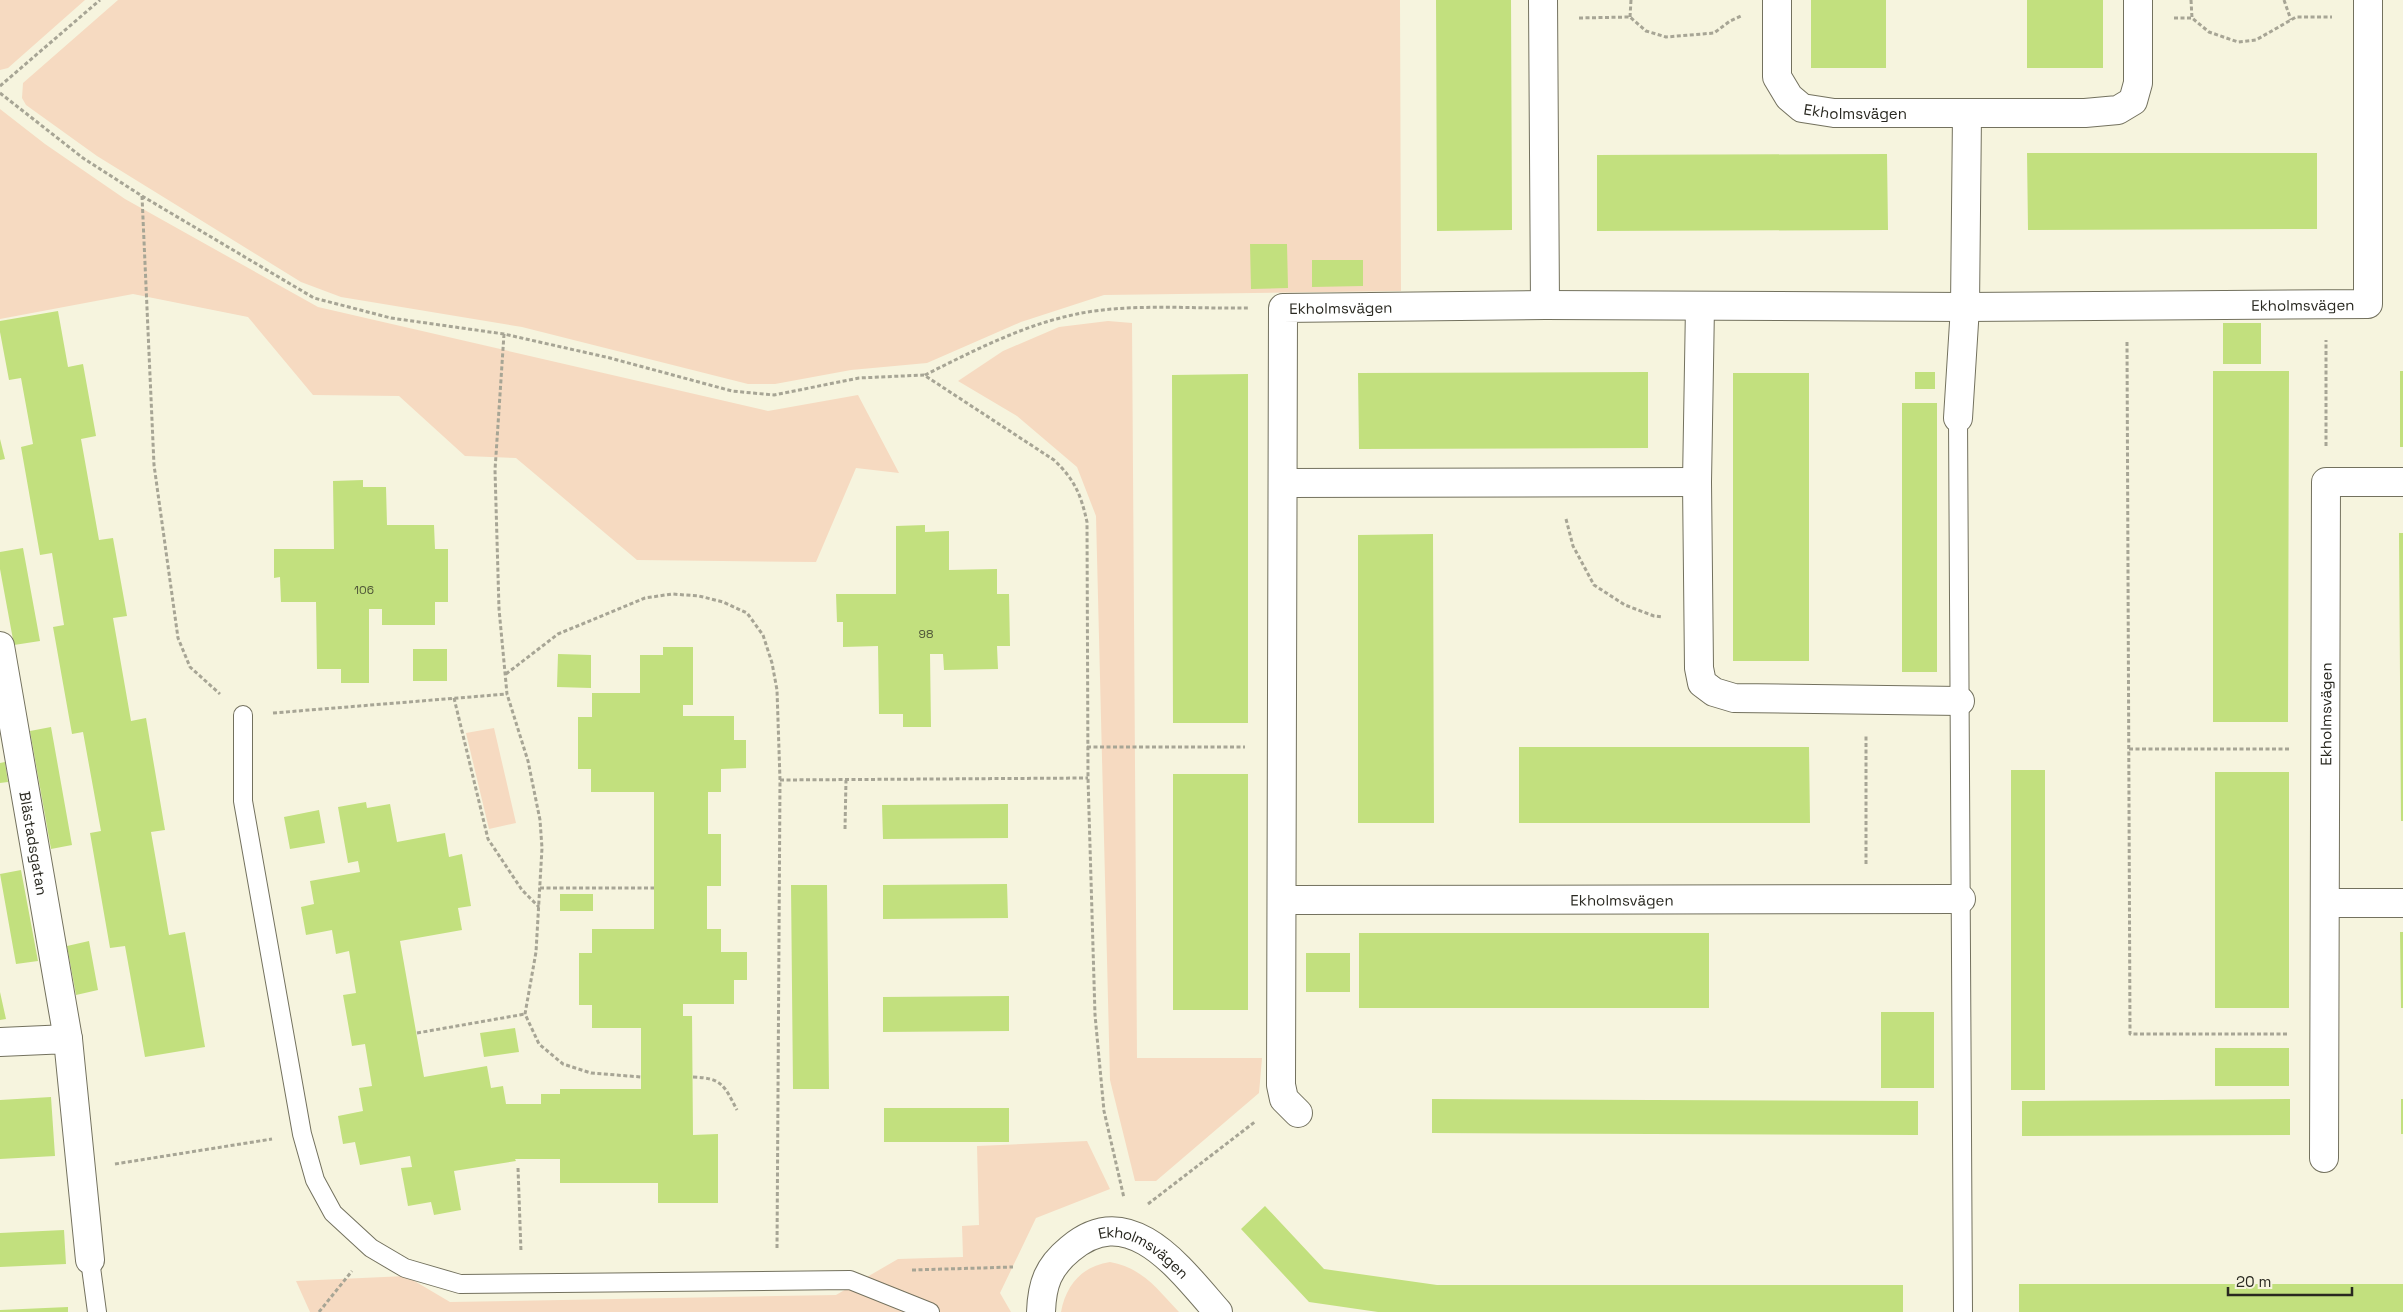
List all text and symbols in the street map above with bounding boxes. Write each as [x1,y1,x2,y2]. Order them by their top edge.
street label: Ekholmsvägen [1803,99,1907,123]
street label: Ekholmsvägen [2251,295,2355,314]
street label: Ekholmsvägen [1289,297,1393,317]
house number: 106 [354,582,374,598]
house number: 98 [919,626,933,642]
street label: Ekholmsvägen [2316,662,2335,766]
street label: Blästadsgatan [16,790,52,897]
street label: Ekholmsvägen [1570,890,1674,909]
street label: Ekholmsvägen [1096,1222,1193,1282]
scale bar [2228,1264,2352,1296]
text: 20 m [2236,1272,2271,1291]

